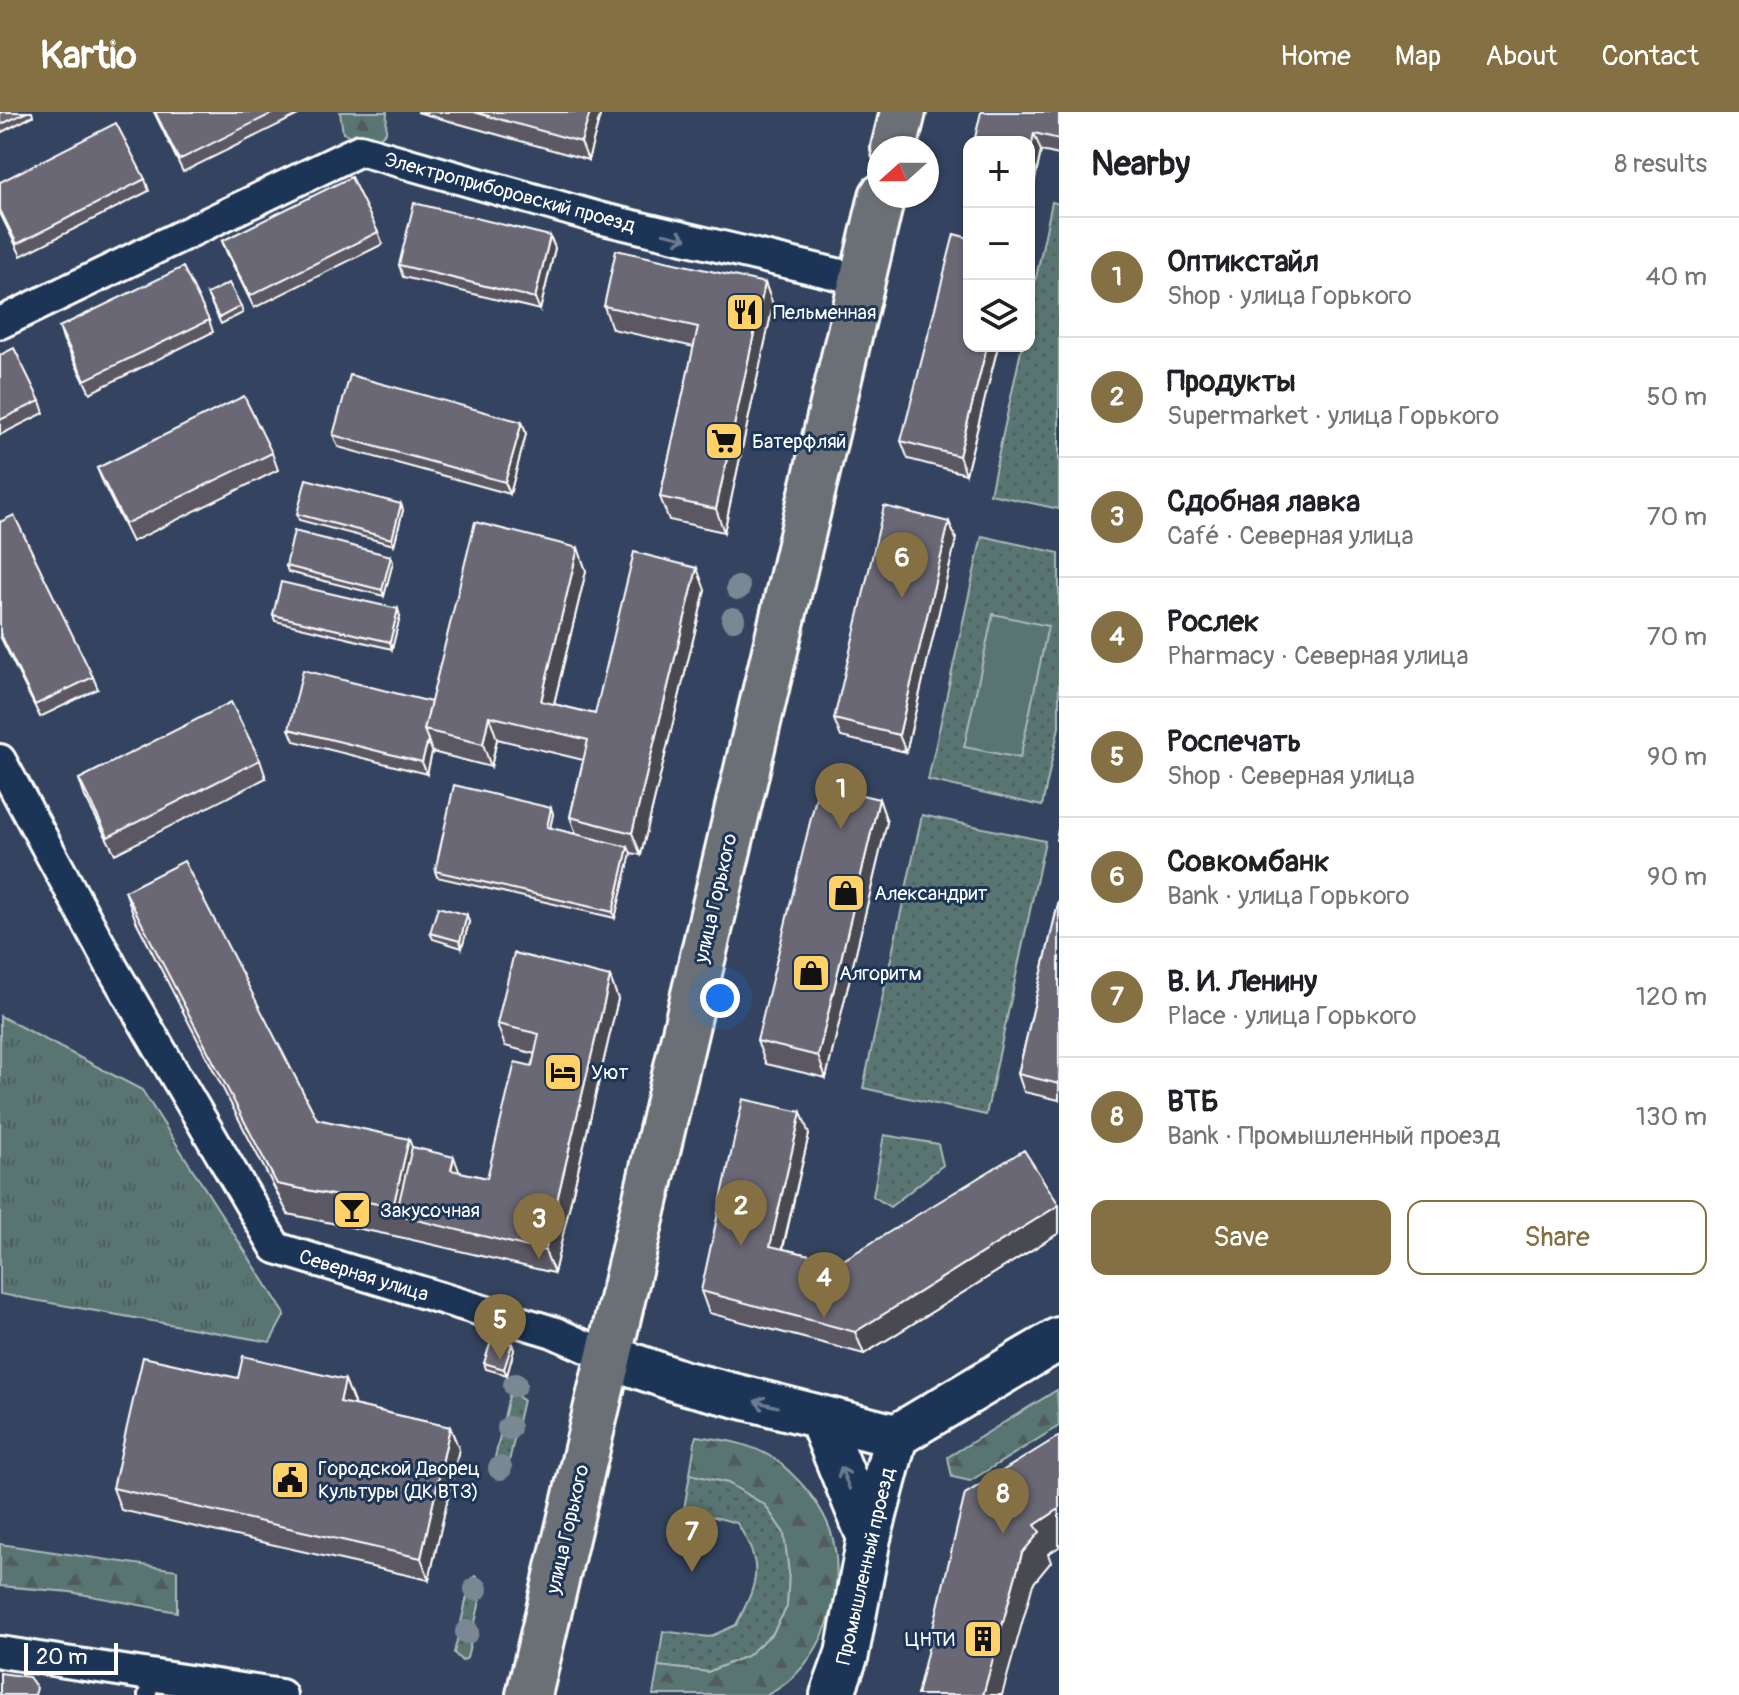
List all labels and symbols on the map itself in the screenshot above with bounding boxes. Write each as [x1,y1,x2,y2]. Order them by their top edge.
north arrow [867,136,939,208]
street label: Электроприборовский проезд [382,147,638,238]
one-way arrow [661,229,687,244]
restaurant icon: Пельменная [724,291,766,333]
place label: Пельменная [773,300,876,325]
supermarket icon: Батерфляй [703,420,745,462]
place label: Батерфляй [752,429,846,454]
pin: 6 [876,532,928,598]
pin: 1 [815,763,867,829]
street label: улица Горького [688,831,743,966]
shop icon: Александрит [825,872,867,914]
place label: Александрит [874,881,987,906]
shop icon: Алгоритм [790,952,832,994]
place label: Алгоритм [839,961,922,986]
your location [700,978,740,1018]
hotel icon: Уют [542,1051,584,1093]
place label: Уют [591,1060,629,1085]
pin: 2 [715,1180,767,1246]
bar icon: Закусочная [331,1189,373,1231]
pin: 3 [513,1193,565,1259]
place label: Закусочная [380,1198,480,1223]
street label: Северная улица [296,1244,432,1307]
pin: 4 [798,1252,850,1318]
pin: 5 [474,1294,526,1360]
one-way arrow [753,1396,779,1411]
place label: Городской Дворец Культуры (ДК ВТЗ) [318,1456,480,1504]
public building icon: Городской Дворец Культуры (ДК ВТЗ) [269,1459,311,1501]
street label: улица Горького [540,1462,595,1597]
street label: Промышленный проезд [831,1465,900,1667]
one-way arrow [836,1466,851,1491]
pin: 8 [977,1468,1029,1534]
pin: 7 [666,1506,718,1572]
building icon: ЦНТИ [962,1618,1004,1660]
place label: ЦНТИ [905,1627,955,1652]
scale bar [24,1639,118,1675]

